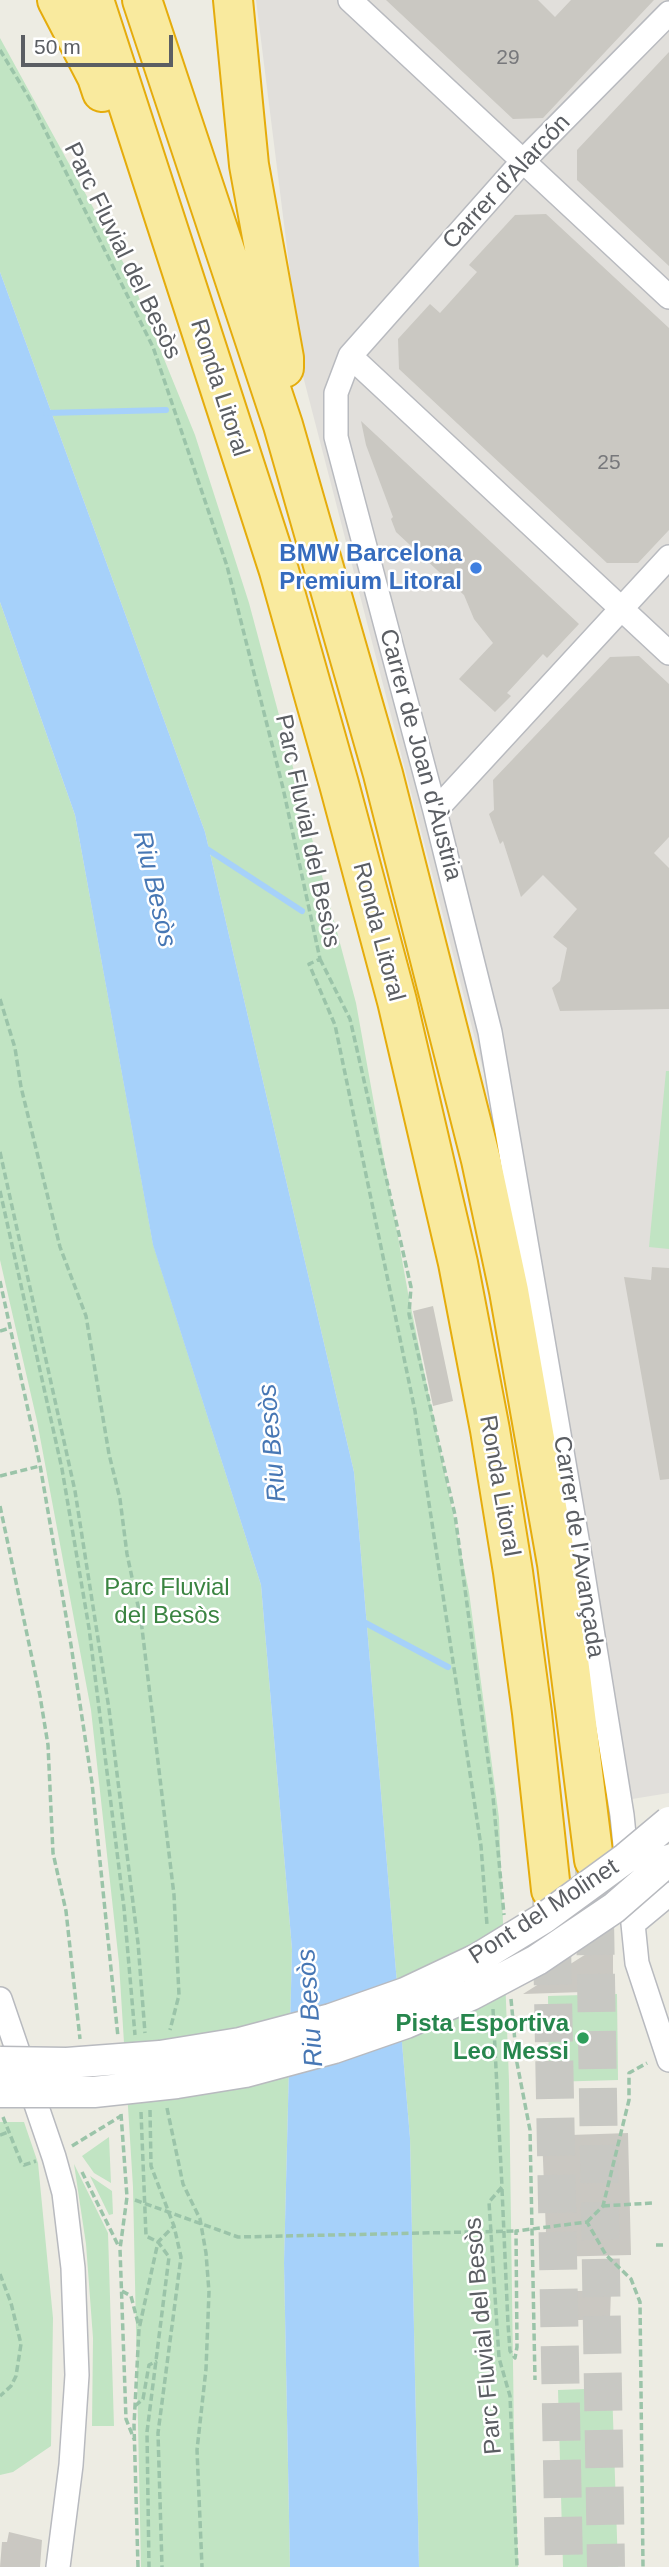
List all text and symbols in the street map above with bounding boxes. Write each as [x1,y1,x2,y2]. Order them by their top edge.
scale bar [24,21,177,65]
text: 50 m [34,35,81,58]
house number: 29 [496,45,520,71]
street label: Carrer d'Alarcón [437,109,577,255]
street label: Parc Fluvial del Besòs [57,138,187,364]
street label: Ronda Litoral [183,316,255,460]
house number: 25 [597,450,621,476]
place label: BMW Barcelona Premium Litoral [279,540,462,596]
marker: BMW Barcelona Premium Litoral [468,560,484,576]
street label: Carrer de Joan d'Àustria [373,626,467,884]
street label: Parc Fluvial del Besòs [268,712,346,950]
water label: Riu Besòs [125,828,183,950]
street label: Ronda Litoral [346,859,410,1005]
water label: Riu Besòs [252,1383,294,1503]
street label: Ronda Litoral [472,1413,526,1559]
street label: Carrer de l'Avançada [546,1434,610,1660]
park label: Parc Fluvial del Besòs [104,1574,230,1630]
street label: Pont del Molinet [464,1853,624,1971]
water label: Riu Besòs [291,1948,331,2068]
place label: Pista Esportiva Leo Messi [396,2010,569,2066]
marker: Pista Esportiva Leo Messi [575,2030,591,2046]
street label: Parc Fluvial del Besòs [459,2216,509,2456]

